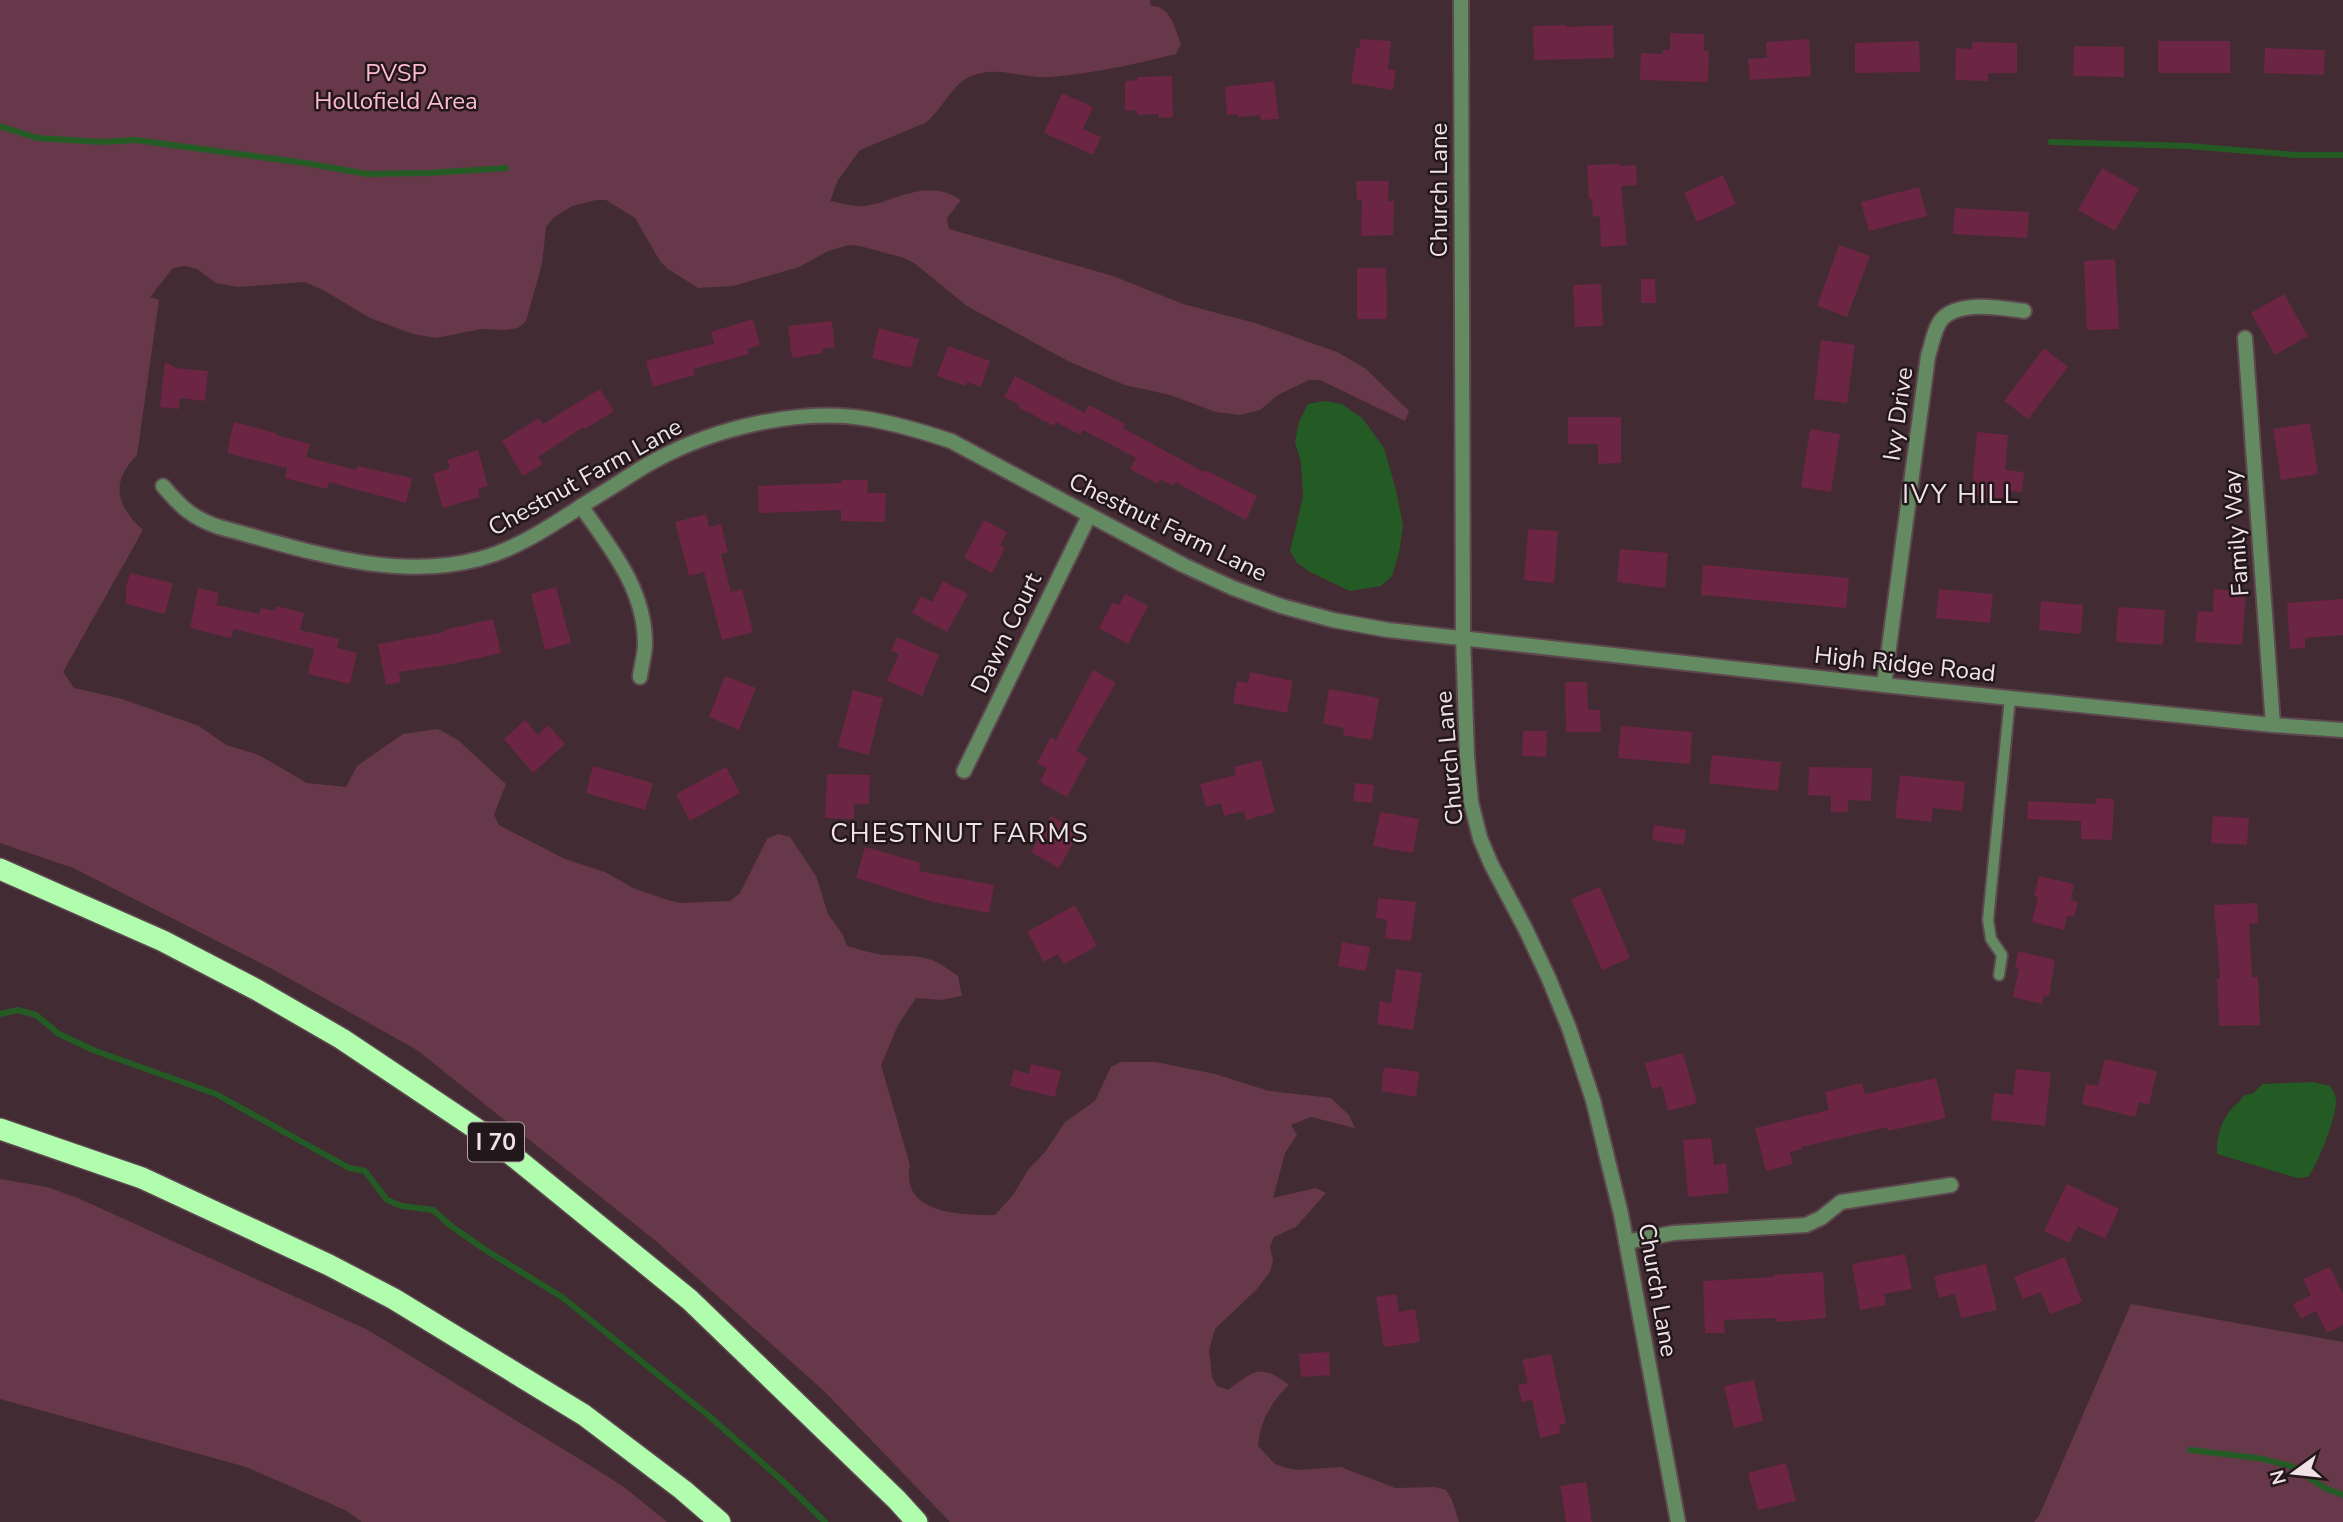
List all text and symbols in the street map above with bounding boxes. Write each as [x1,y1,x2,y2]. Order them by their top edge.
park label: PVSP Hollofield Area [314,57,478,117]
street label: Church Lane [1423,123,1455,257]
street label: Ivy Drive [1876,365,1920,463]
street label: Chestnut Farm Lane [482,410,688,544]
street label: Chestnut Farm Lane [1064,465,1272,589]
street label: Family Way [2216,468,2256,597]
district label: IVY HILL [1902,477,2020,512]
street label: Dawn Court [963,567,1049,698]
street label: High Ridge Road [1813,639,1997,689]
street label: Church Lane [1427,689,1471,827]
district label: CHESTNUT FARMS [830,816,1090,851]
road number: I 70 [468,1122,524,1162]
street label: Church Lane [1631,1221,1685,1359]
north arrow [2259,1438,2329,1508]
text: N [2264,1467,2293,1487]

